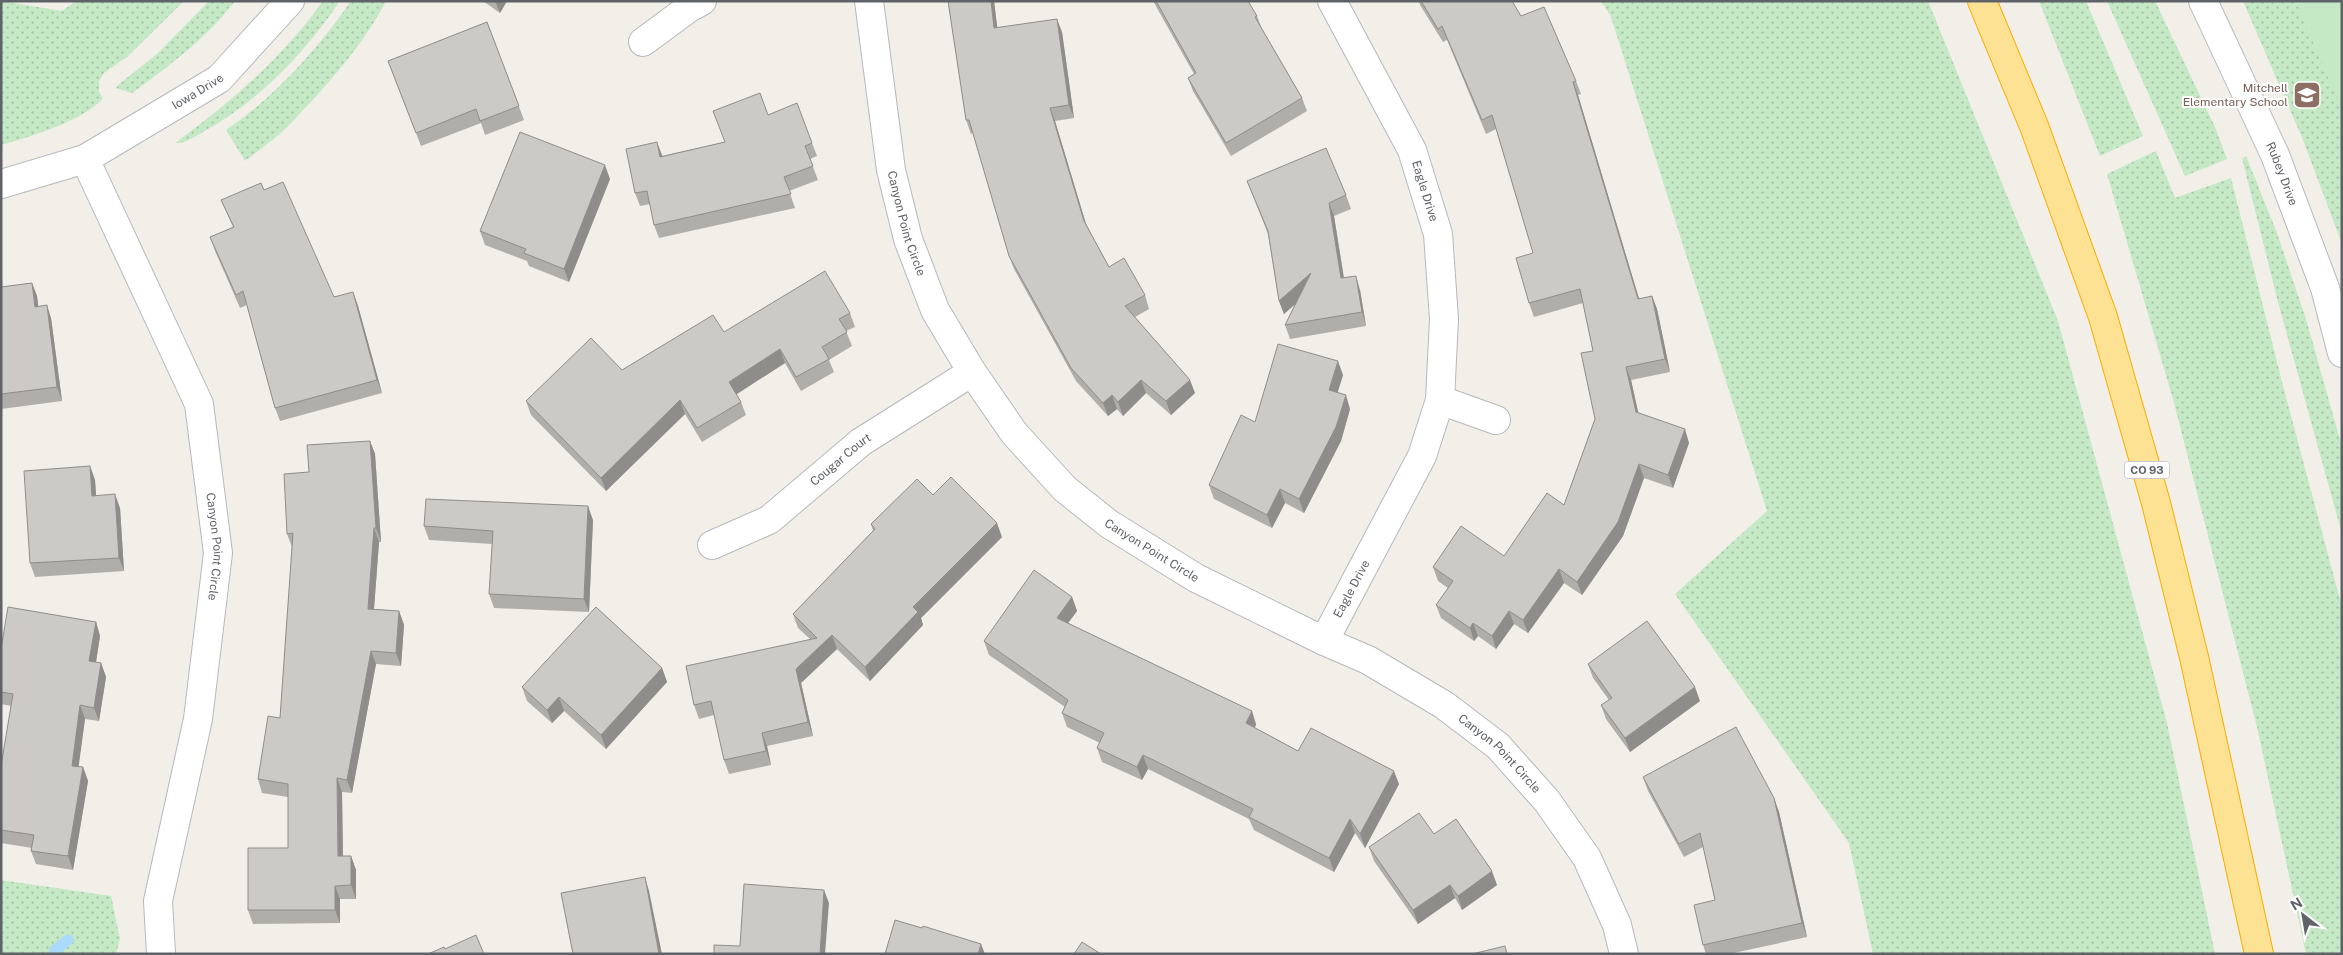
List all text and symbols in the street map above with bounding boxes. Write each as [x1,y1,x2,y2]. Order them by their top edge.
street label: Iowa Drive [169,71,227,112]
school or university icon: Mitchell Elementary School [2292,80,2322,110]
place label: Mitchell Elementary School [2183,81,2288,109]
street label: Rubey Drive [2263,140,2300,208]
street label: Eagle Drive [1409,159,1441,223]
street label: Canyon Point Circle [884,169,928,278]
street label: Cougar Court [807,430,874,489]
road number: CO 93 [2124,462,2170,478]
street label: Canyon Point Circle [203,492,225,602]
street label: Canyon Point Circle [1102,516,1202,585]
street label: Eagle Drive [1331,557,1373,620]
street label: Canyon Point Circle [1455,711,1544,796]
north arrow [2278,890,2328,940]
text: N [2287,894,2305,914]

